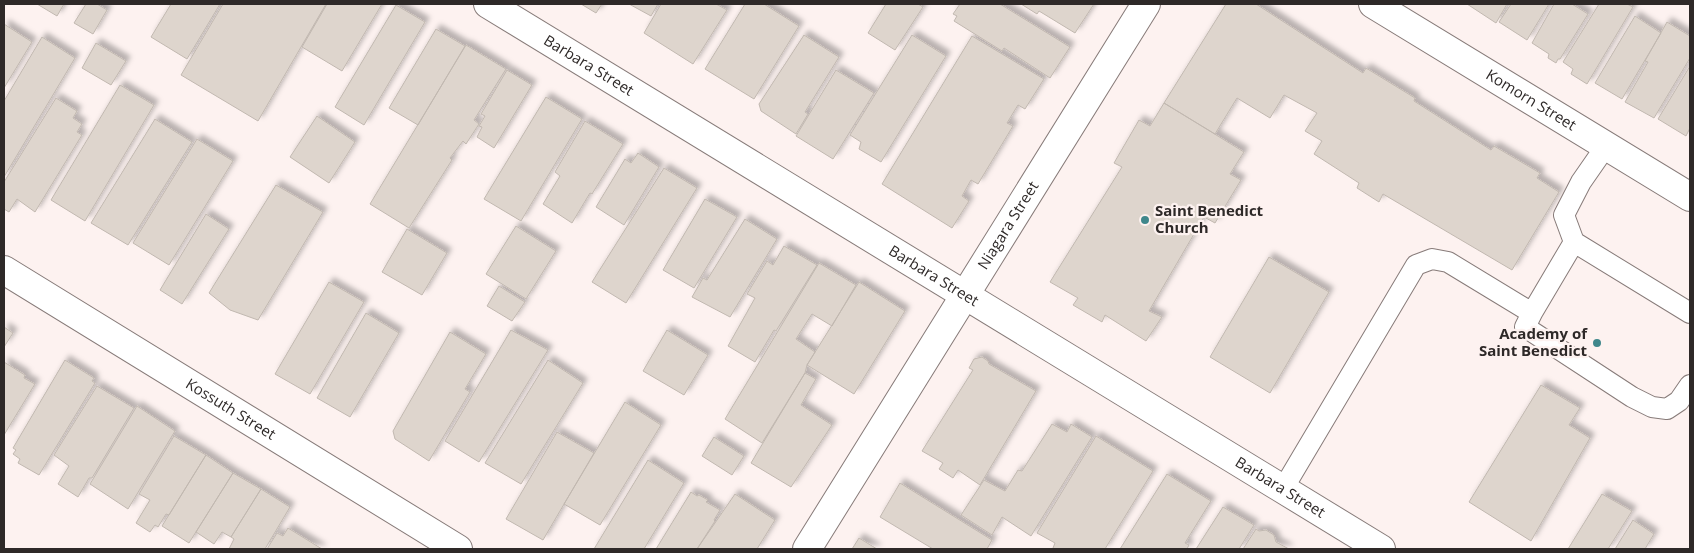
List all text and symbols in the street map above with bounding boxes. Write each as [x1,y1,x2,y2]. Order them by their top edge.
street label: Barbara Street [540,29,638,100]
street label: Komorn Street [1483,64,1580,135]
street label: Niagara Street [972,177,1042,273]
place label: Saint Benedict Church [1155,200,1264,237]
marker: Saint Benedict Church [1139,214,1151,226]
street label: Barbara Street [885,240,983,310]
place label: Academy of Saint Benedict [1479,323,1588,360]
marker: Academy of Saint Benedict [1591,337,1603,349]
street label: Kossuth Street [182,373,280,444]
street label: Barbara Street [1232,451,1329,522]

